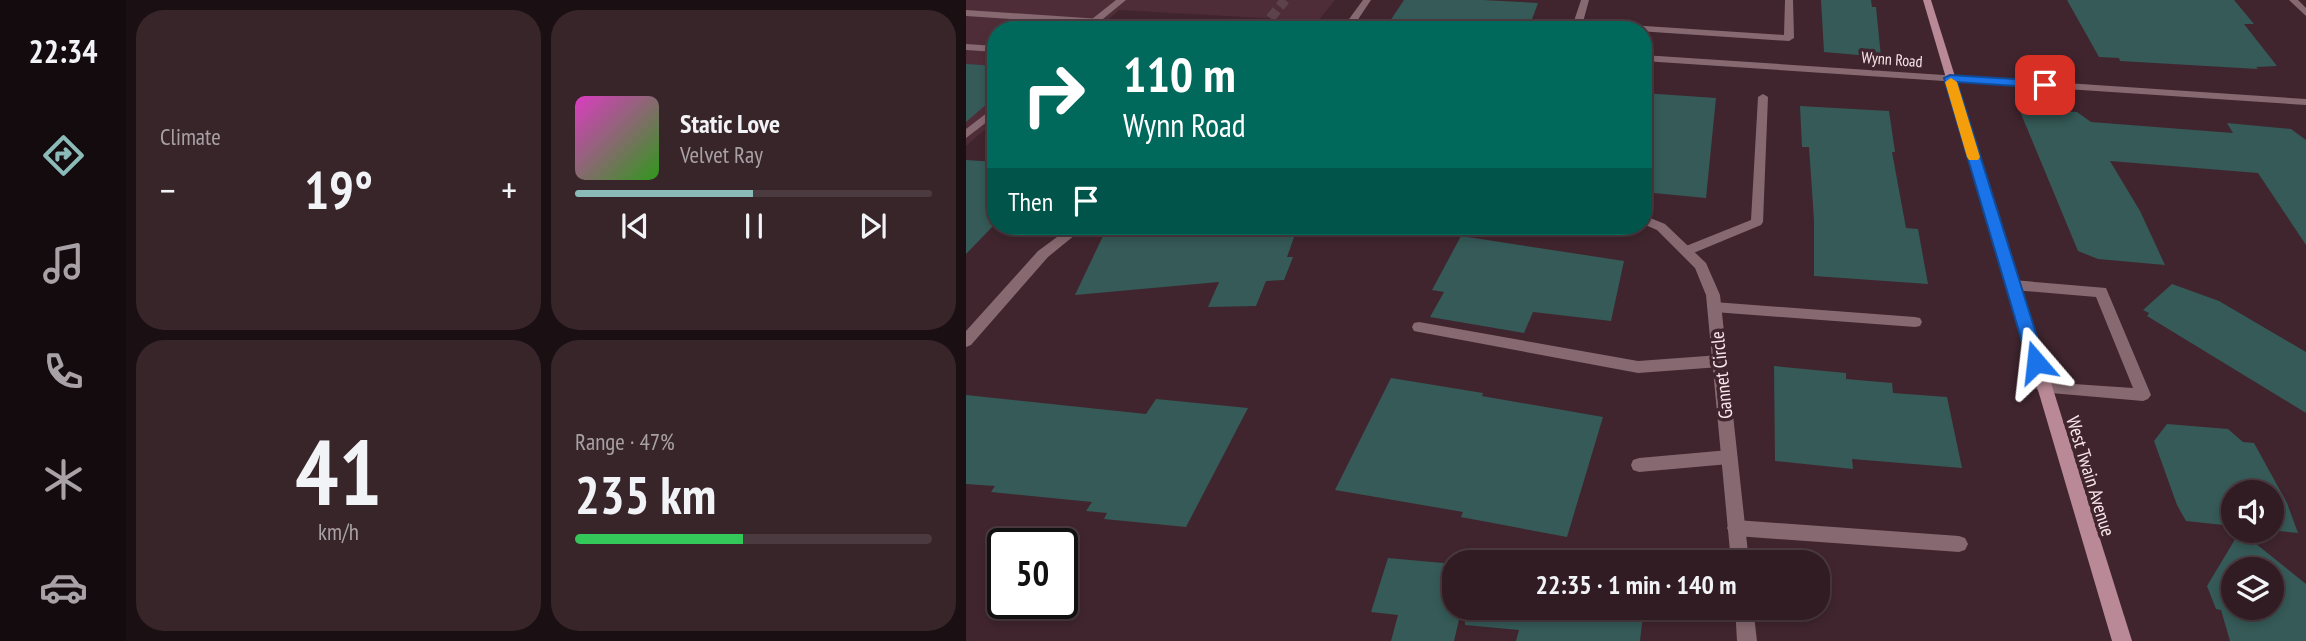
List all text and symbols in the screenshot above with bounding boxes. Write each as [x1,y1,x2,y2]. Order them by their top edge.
text: 22:34 [28,30,98,72]
text: 110 m [1123,42,1236,106]
street label: Wynn Road [1861,47,1923,71]
icon: right [1008,49,1099,140]
pin [2015,55,2075,115]
icon: arrive [2026,66,2064,104]
text: Wynn Road [1123,104,1246,146]
text: Static Love [680,107,780,140]
text: Climate [160,122,221,151]
icon: directions [39,131,88,180]
text: Velvet Ray [680,140,763,169]
text: 19° [304,156,373,223]
text: − [160,165,176,214]
text: + [501,165,517,214]
icon: arrive [1067,182,1105,220]
text: Then [1008,185,1053,218]
icon: previous [616,207,654,245]
icon: pause [735,207,773,245]
icon: next [854,207,892,245]
icon: music [39,239,88,288]
position arrow [1999,325,2073,399]
street label: Gannet Circle [1704,330,1738,420]
icon: phone [39,347,88,396]
text: 41 [295,412,382,530]
street label: West Twain Avenue [2061,413,2121,539]
text: Range · 47% [575,427,675,456]
icon: climate [39,455,88,504]
text: 235 km [575,461,716,528]
map controls [2221,480,2284,620]
button: sound [2221,480,2284,543]
text: km/h [318,517,359,546]
speed limit sign: 50 [987,528,1078,619]
button: layers [2221,557,2284,620]
icon: car [39,563,88,612]
text: 22:35 · 1 min · 140 m [1536,568,1736,601]

